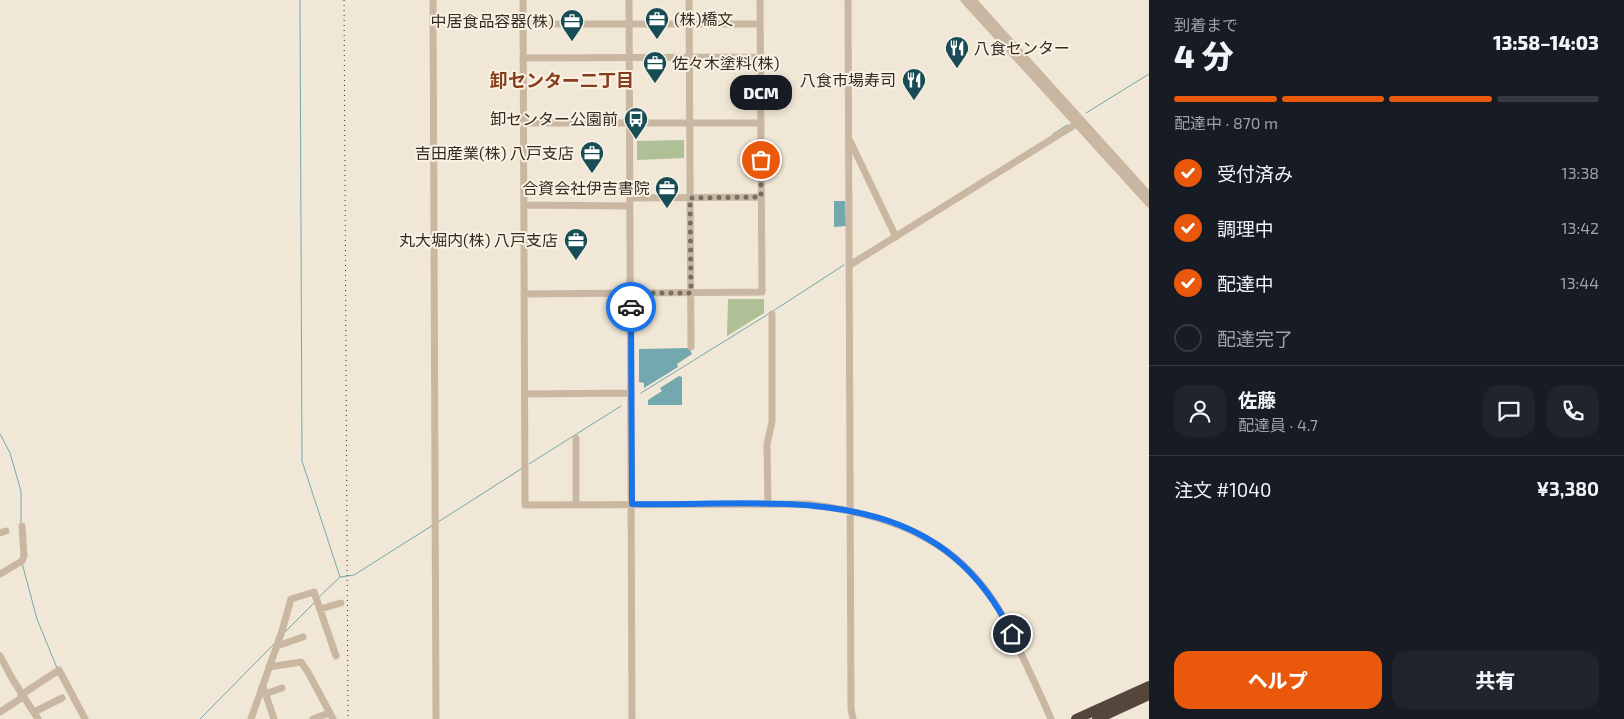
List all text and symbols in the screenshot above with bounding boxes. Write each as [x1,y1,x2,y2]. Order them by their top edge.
office icon: (株)橋文 [644,6,670,40]
office icon: 中居食品容器(株) [559,8,585,42]
place label: (株)橋文 [674,9,734,28]
place label: 中居食品容器(株) [431,11,554,30]
text: 到着まで [1174,15,1238,34]
text: 13:58–14:03 [1493,31,1599,54]
restaurant icon: 八食センター [944,35,970,69]
text: 4 分 [1174,36,1234,74]
place label: 八食センター [974,38,1070,57]
office icon: 佐々木塗料(株) [642,50,668,84]
place label: 佐々木塗料(株) [672,53,780,72]
restaurant icon: 八食市場寿司 [901,67,927,101]
district label: 卸センター二丁目 [490,69,634,91]
place label: 八食市場寿司 [800,70,896,89]
callout: DCM [730,75,792,110]
text: DCM [743,83,779,102]
bus stop icon: 卸センター公園前 [623,106,649,140]
place label: 卸センター公園前 [490,109,618,128]
text: 配達中 · 870 m [1174,113,1278,132]
pin [740,139,782,181]
office icon: 吉田産業(株) 八戸支店 [579,140,605,174]
place label: 吉田産業(株) 八戸支店 [415,143,574,162]
icon: bag [747,146,775,174]
icon: check [1174,159,1202,187]
text: 受付済み [1217,162,1293,185]
text: 13:38 [1561,163,1599,182]
office icon: 合資会社伊吉書院 [654,175,680,209]
place label: 合資会社伊吉書院 [522,178,650,197]
icon: check [1174,214,1202,242]
text: 調理中 [1217,217,1274,240]
text: 13:42 [1561,218,1599,237]
office icon: 丸大堀内(株) 八戸支店 [563,227,589,261]
place label: 丸大堀内(株) 八戸支店 [399,230,558,249]
icon: check [1174,269,1202,297]
text: 配達中 [1217,272,1274,295]
text: 13:44 [1560,273,1599,292]
courier [606,282,656,332]
icon: car [617,293,645,321]
text: 配達完了 [1217,327,1293,350]
button: person [1174,385,1226,437]
button: chat [1483,385,1535,437]
button: phone [1547,385,1599,437]
text: 佐藤 [1238,388,1276,411]
text: 配達員 · 4.7 [1238,415,1318,434]
text: ¥3,380 [1536,477,1599,500]
text: 注文 #1040 [1174,478,1271,501]
pin [991,613,1033,655]
icon: home [998,620,1026,648]
button: ヘルプ [1174,651,1382,709]
button: 共有 [1392,651,1599,709]

